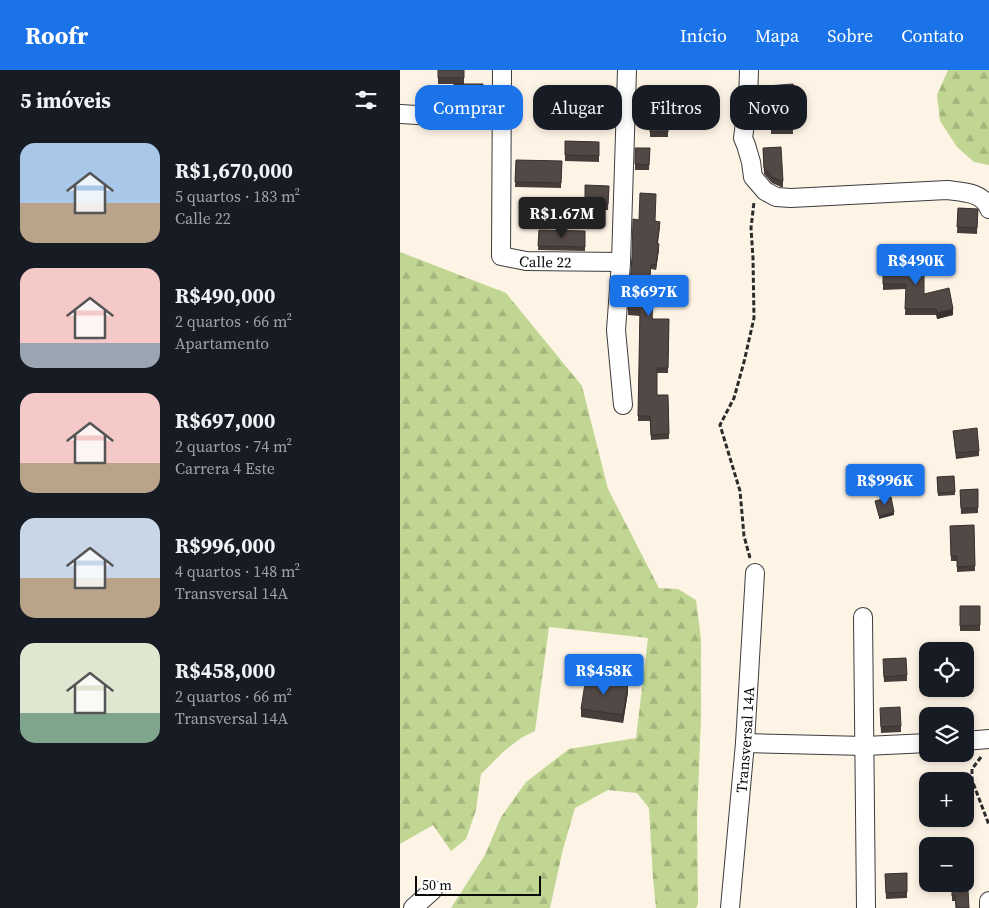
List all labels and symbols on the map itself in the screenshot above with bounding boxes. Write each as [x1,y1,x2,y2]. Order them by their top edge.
pin: R$1.67M [516,196,608,239]
pin: R$490K [875,244,957,286]
street label: Calle 22 [517,249,572,272]
pin: R$697K [608,274,690,317]
pin: R$996K [844,464,926,506]
pin: R$458K [563,654,645,696]
street label: Transversal 14A [730,686,759,794]
scale bar [415,873,541,896]

